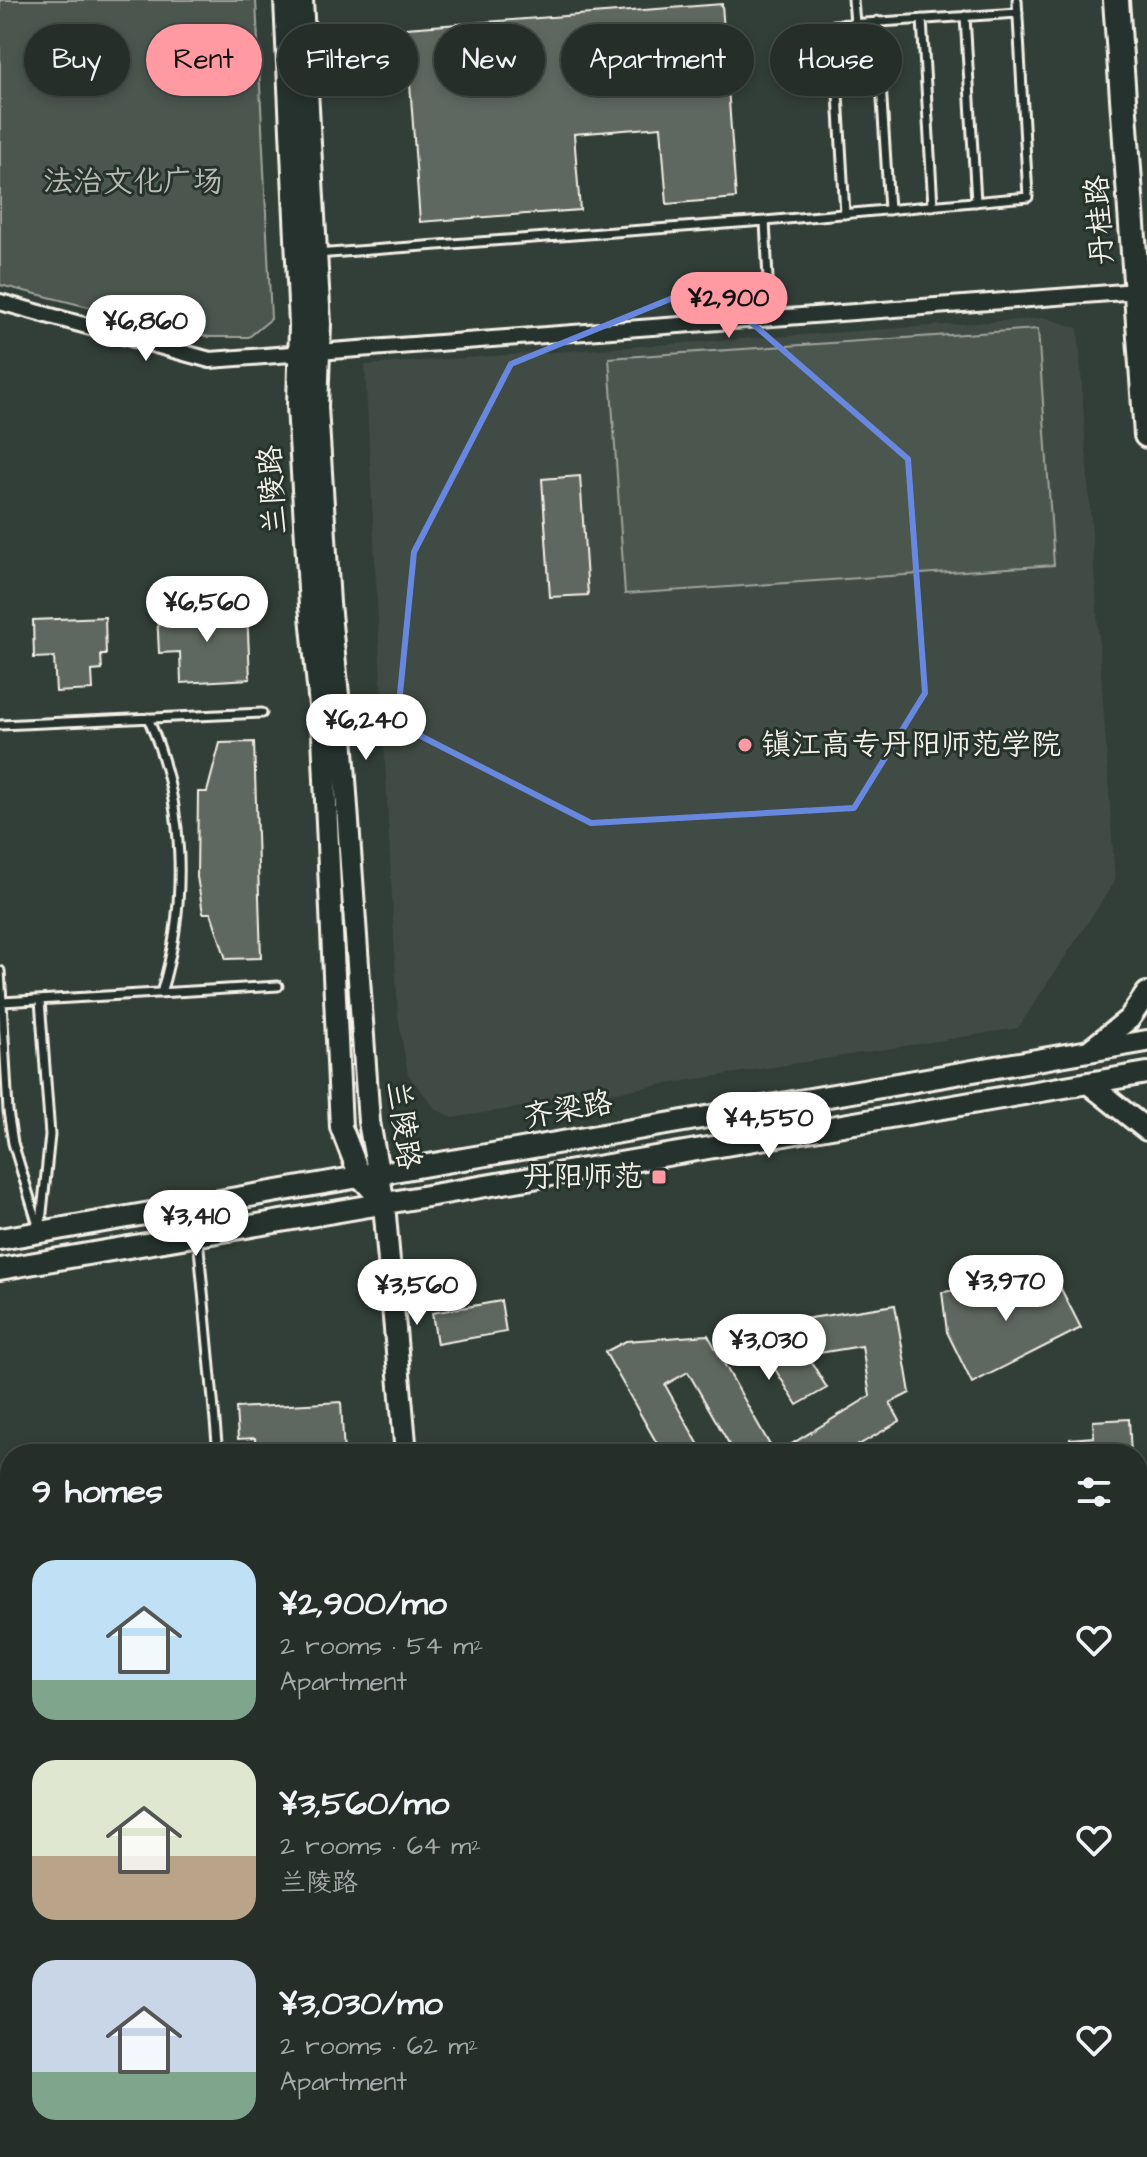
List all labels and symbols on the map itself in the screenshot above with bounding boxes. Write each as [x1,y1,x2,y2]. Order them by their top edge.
park label: 法治文化广场 [43,161,223,203]
street label: 丹桂路 [1076,174,1124,266]
pin: ¥2,900 [664,272,794,340]
pin: ¥6,860 [81,295,211,363]
street label: 兰陵路 [249,444,297,536]
pin: ¥6,560 [142,576,272,644]
pin: ¥6,240 [301,694,431,762]
place label: 镇江高专丹阳师范学院 [761,724,1061,766]
marker: 镇江高专丹阳师范学院 [736,736,754,754]
street label: 兰陵路 [376,1078,430,1172]
street label: 齐梁路 [520,1082,616,1138]
pin: ¥4,550 [704,1092,834,1160]
place label: 丹阳师范 [523,1156,643,1198]
marker: 丹阳师范 [650,1168,668,1186]
pin: ¥3,410 [131,1190,261,1258]
pin: ¥3,970 [941,1255,1071,1323]
pin: ¥3,560 [352,1259,482,1327]
pin: ¥3,030 [704,1314,834,1382]

